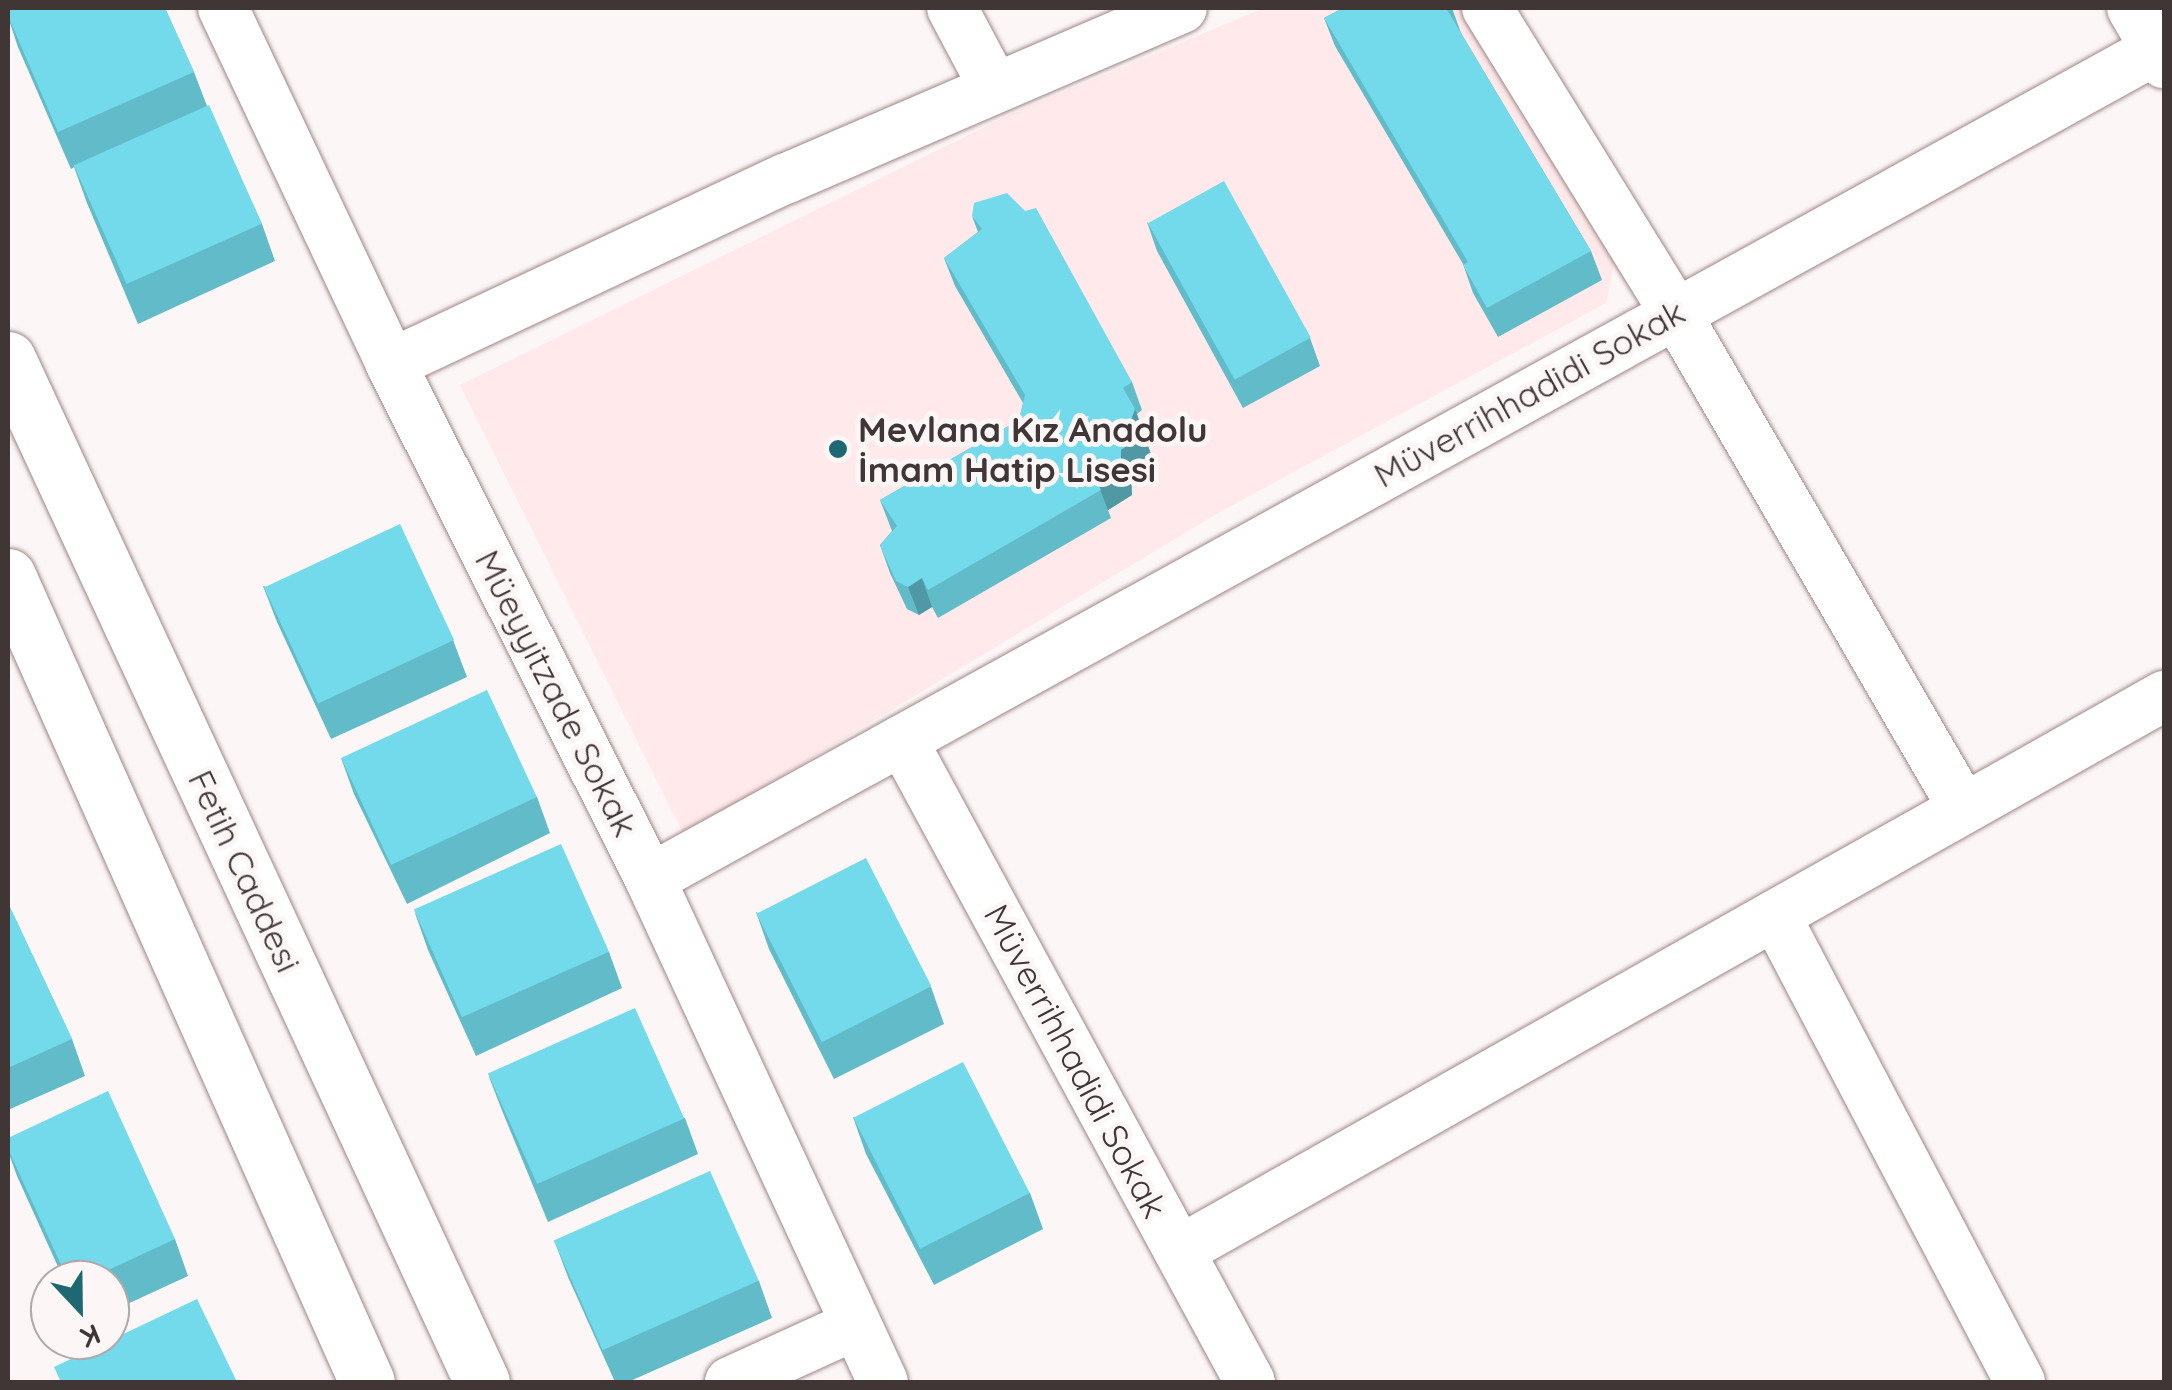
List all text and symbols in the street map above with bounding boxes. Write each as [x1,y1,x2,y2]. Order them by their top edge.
street label: Müverrihhadidi Sokak [1366,290,1692,496]
place label: Mevlana Kız Anadolu İmam Hatip Lisesi [858,408,1208,490]
marker: Mevlana Kız Anadolu İmam Hatip Lisesi [827,438,849,460]
street label: Müeyyitzade Sokak [467,543,647,843]
street label: Fetih Caddesi [180,763,310,979]
street label: Müverrihhadidi Sokak [976,897,1176,1225]
north arrow [30,1260,130,1360]
text: K [76,1317,106,1356]

